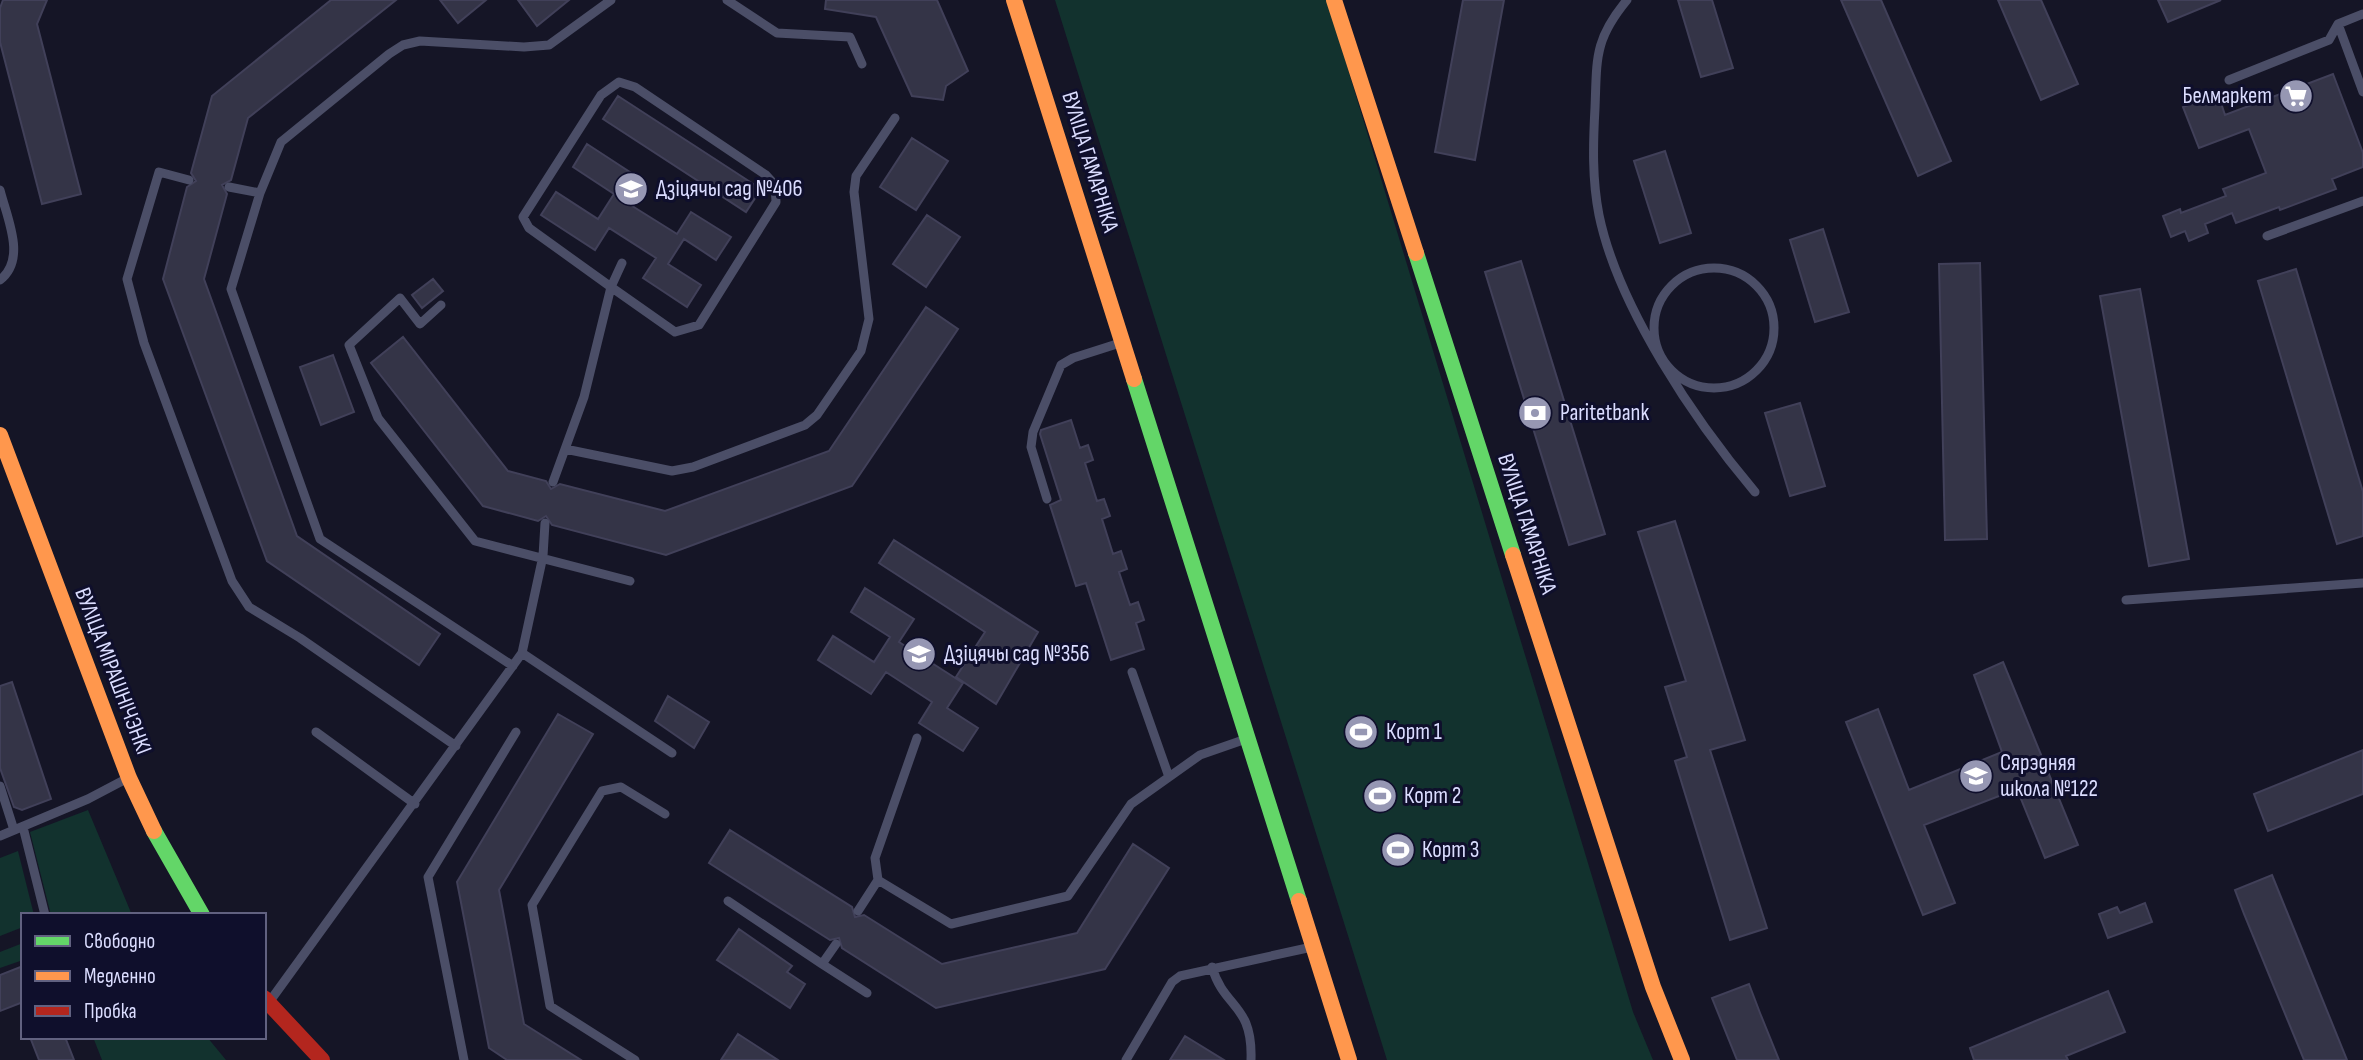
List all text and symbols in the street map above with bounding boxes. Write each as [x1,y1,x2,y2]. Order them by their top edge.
supermarket icon: Белмаркет [2277,77,2315,115]
place label: Белмаркет [2182,82,2272,110]
street label: ВУЛІЦА ГАМАРНІКА [1055,88,1125,236]
school or university icon: Дзіцячы сад №406 [612,170,650,208]
place label: Дзіцячы сад №406 [656,175,803,203]
bank icon: Paritetbank [1516,394,1554,432]
place label: Paritetbank [1560,399,1649,427]
street label: ВУЛІЦА ГАМАРНІКА [1491,450,1563,598]
street label: ВУЛІЦА МІРАШНІЧЭНКІ [68,584,158,758]
school or university icon: Дзіцячы сад №356 [900,635,938,673]
place label: Дзіцячы сад №356 [944,640,1090,668]
sports icon: Корт 1 [1342,713,1380,751]
place label: Корт 1 [1386,718,1442,746]
place label: Сярэдняя школа №122 [2000,749,2098,803]
school or university icon: Сярэдняя школа №122 [1957,757,1995,795]
sports icon: Корт 2 [1361,777,1399,815]
place label: Корт 2 [1404,782,1461,810]
sports icon: Корт 3 [1379,831,1417,869]
place label: Корт 3 [1422,836,1479,864]
legend [21,913,266,1039]
text: Свободно [84,929,155,954]
text: Медленно [84,964,156,989]
text: Пробка [84,999,137,1024]

